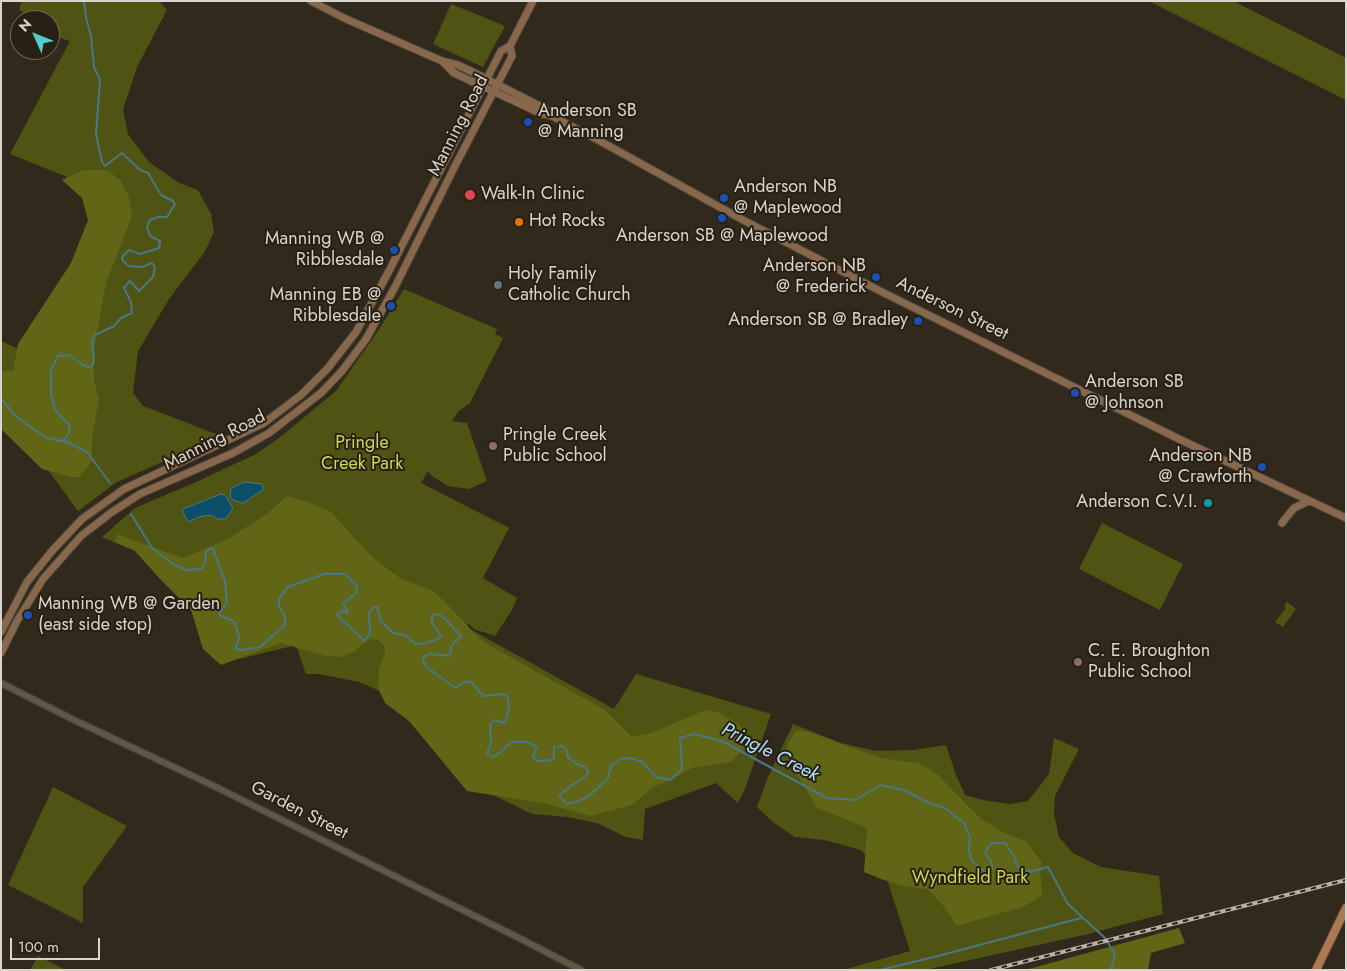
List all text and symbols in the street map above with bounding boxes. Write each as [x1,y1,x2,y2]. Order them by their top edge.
north arrow [10,10,60,60]
text: N [14,14,36,36]
street label: Manning Road [424,72,494,180]
place label: Anderson SB @ Manning [538,101,637,144]
marker: Anderson SB @ Manning [522,116,534,128]
place label: Anderson NB @ Maplewood [734,177,842,220]
place label: Walk-In Clinic [481,184,585,206]
marker: Walk-In Clinic [463,188,477,202]
marker: Anderson NB @ Maplewood [718,192,730,204]
place label: Hot Rocks [529,211,605,233]
marker: Anderson SB @ Maplewood [716,212,728,224]
marker: Hot Rocks [513,216,525,228]
place label: Anderson SB @ Maplewood [616,226,828,248]
place label: Manning WB @ Ribblesdale [265,229,384,272]
marker: Manning WB @ Ribblesdale [388,244,400,256]
place label: Anderson NB @ Frederick [763,256,866,298]
place label: Holy Family Catholic Church [508,264,631,306]
marker: Anderson NB @ Frederick [870,271,882,283]
street label: Anderson Street [892,273,1012,345]
marker: Holy Family Catholic Church [492,279,504,291]
place label: Manning EB @ Ribblesdale [270,285,381,328]
marker: Manning EB @ Ribblesdale [385,300,397,312]
place label: Anderson SB @ Bradley [728,310,908,332]
marker: Anderson SB @ Bradley [912,315,924,327]
place label: Anderson SB @ Johnson [1085,372,1184,414]
marker: Anderson SB @ Johnson [1069,387,1081,399]
street label: Manning Road [161,406,269,476]
place label: Pringle Creek Public School [503,425,607,468]
park label: Pringle Creek Park [321,433,403,476]
marker: Pringle Creek Public School [487,440,499,452]
place label: Anderson NB @ Crawforth [1149,446,1252,488]
marker: Anderson NB @ Crawforth [1256,461,1268,473]
place label: Anderson C.V.I. [1076,492,1198,514]
marker: Anderson C.V.I. [1202,497,1214,509]
place label: Manning WB @ Garden (east side stop) [38,594,220,636]
marker: Manning WB @ Garden (east side stop) [22,609,34,621]
place label: C. E. Broughton Public School [1088,641,1210,684]
marker: C. E. Broughton Public School [1072,656,1084,668]
water label: Pringle Creek [717,719,823,787]
street label: Garden Street [247,777,351,845]
park label: Wyndfield Park [912,868,1028,890]
scale bar [12,928,102,960]
text: 100 m [18,936,59,958]

